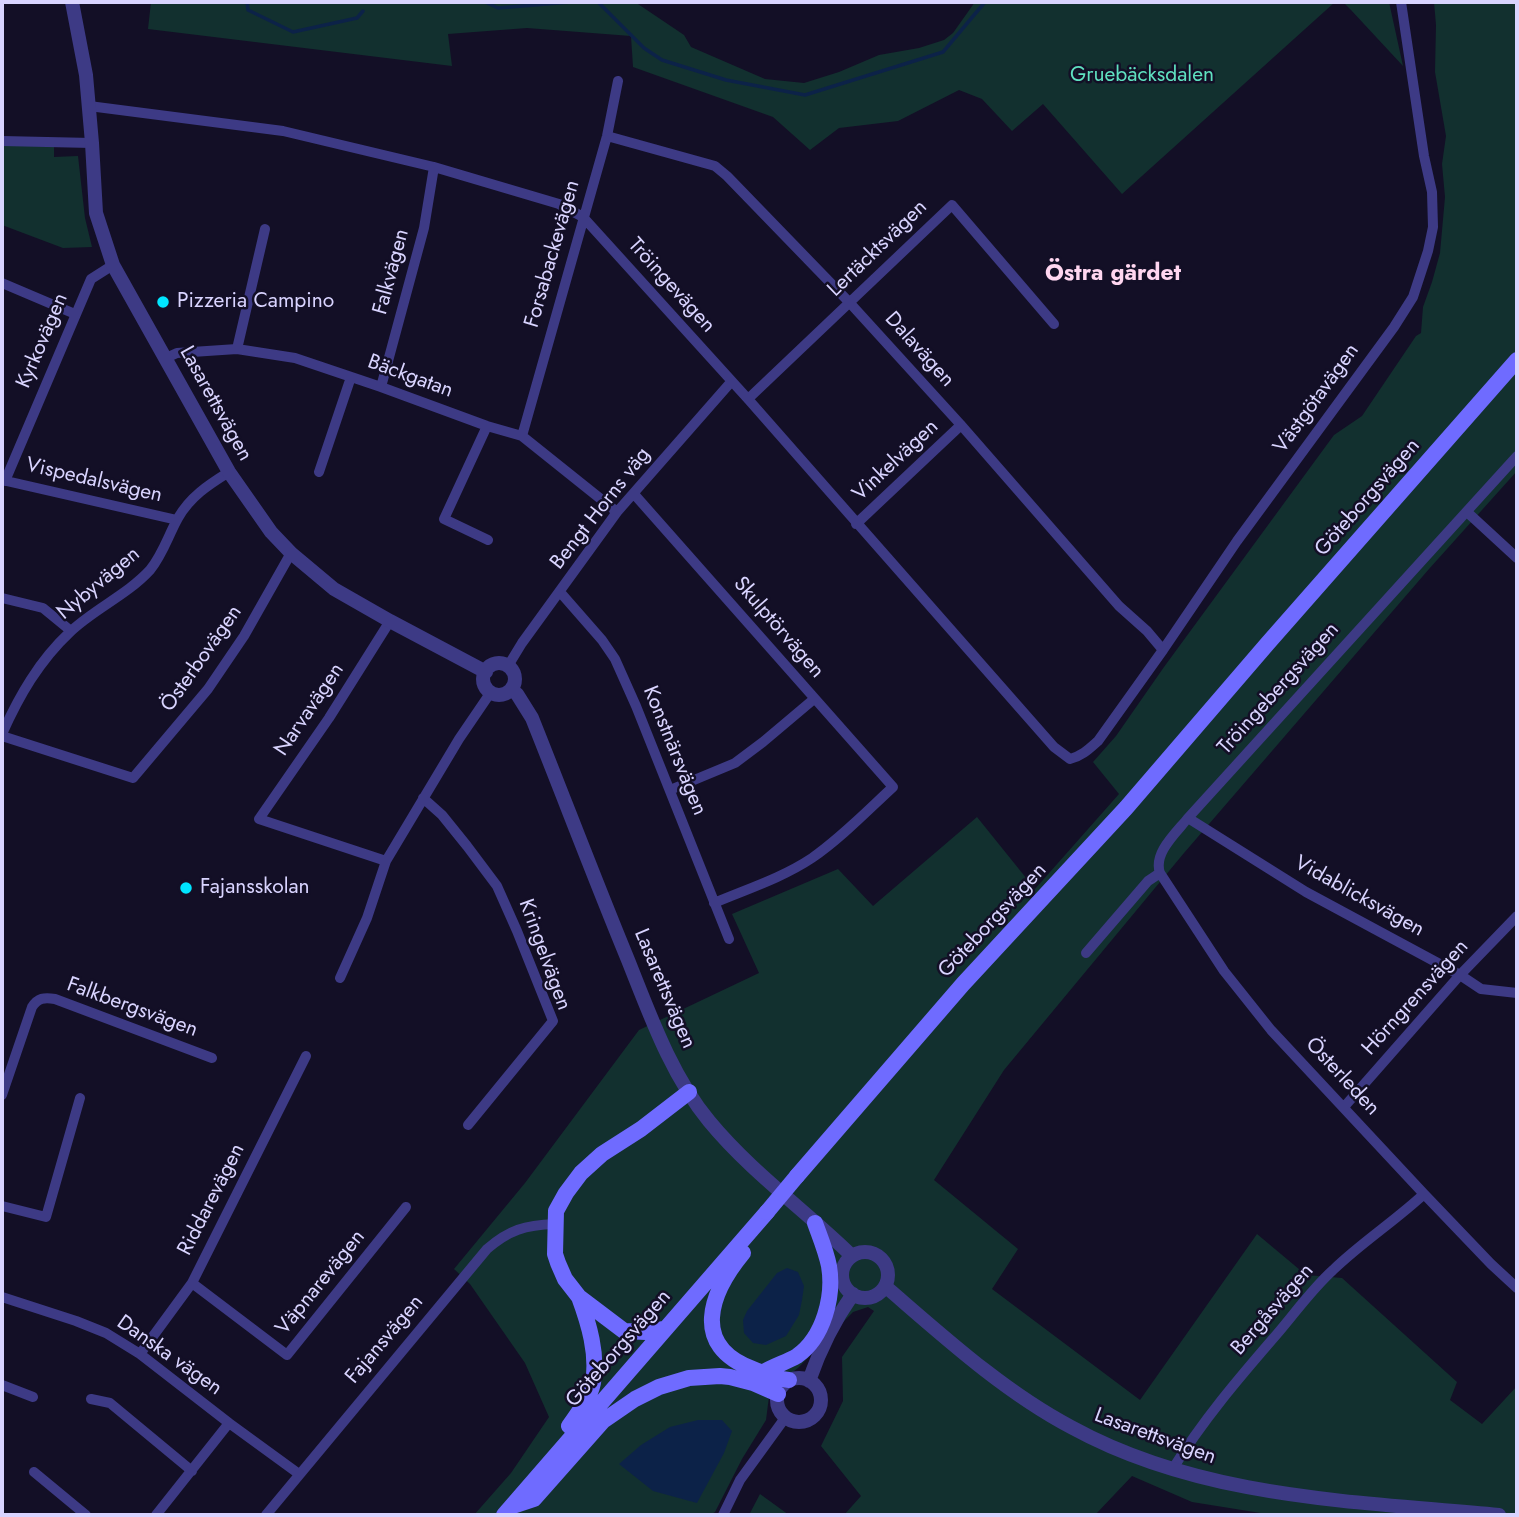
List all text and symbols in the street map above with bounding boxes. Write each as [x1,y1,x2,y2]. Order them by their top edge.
park label: Gruebäcksdalen [1070,63,1214,89]
street label: Forsabackevägen [520,178,586,330]
street label: Lertäcktsvägen [823,195,933,303]
street label: Falkvägen [368,226,416,318]
street label: Tröingevägen [622,233,720,339]
district label: Östra gärdet [1045,260,1181,288]
place label: Pizzeria Campino [177,289,334,315]
street label: Kyrkovägen [12,290,74,392]
marker: Pizzeria Campino [155,294,171,310]
street label: Dalavägen [879,307,959,393]
street label: Västgötavägen [1269,339,1365,459]
street label: Lasarettsvägen [173,342,257,466]
street label: Bäckgatan [364,350,456,404]
street label: Vinkelvägen [848,415,944,507]
street label: Göteborgsvägen [1310,434,1426,562]
street label: Bengt Horns väg [546,443,656,575]
street label: Vispedalsvägen [23,453,165,509]
street label: Nybyvägen [52,542,146,626]
street label: Skulptörvägen [727,572,829,684]
street label: Österbovägen [156,601,248,717]
street label: Tröingebergsvägen [1213,618,1345,760]
street label: Narvavägen [270,659,350,761]
street label: Konstnärsvägen [637,683,711,819]
street label: Vidablicksvägen [1290,851,1428,943]
street label: Göteborgsvägen [933,858,1053,984]
place label: Fajansskolan [200,875,310,901]
marker: Fajansskolan [178,880,194,896]
street label: Kringelvägen [512,896,576,1014]
street label: Lasarettsvägen [627,925,701,1053]
street label: Hörngrensvägen [1357,935,1475,1061]
street label: Falkbergsvägen [63,973,201,1043]
street label: Österleden [1300,1033,1384,1121]
street label: Riddarevägen [173,1140,251,1260]
street label: Väpnarevägen [271,1225,371,1341]
street label: Bergåsvägen [1226,1259,1320,1361]
street label: Göteborgsvägen [561,1285,677,1413]
street label: Fajansvägen [341,1291,429,1389]
street label: Danska vägen [111,1310,227,1402]
street label: Lasarettsvägen [1091,1403,1219,1471]

